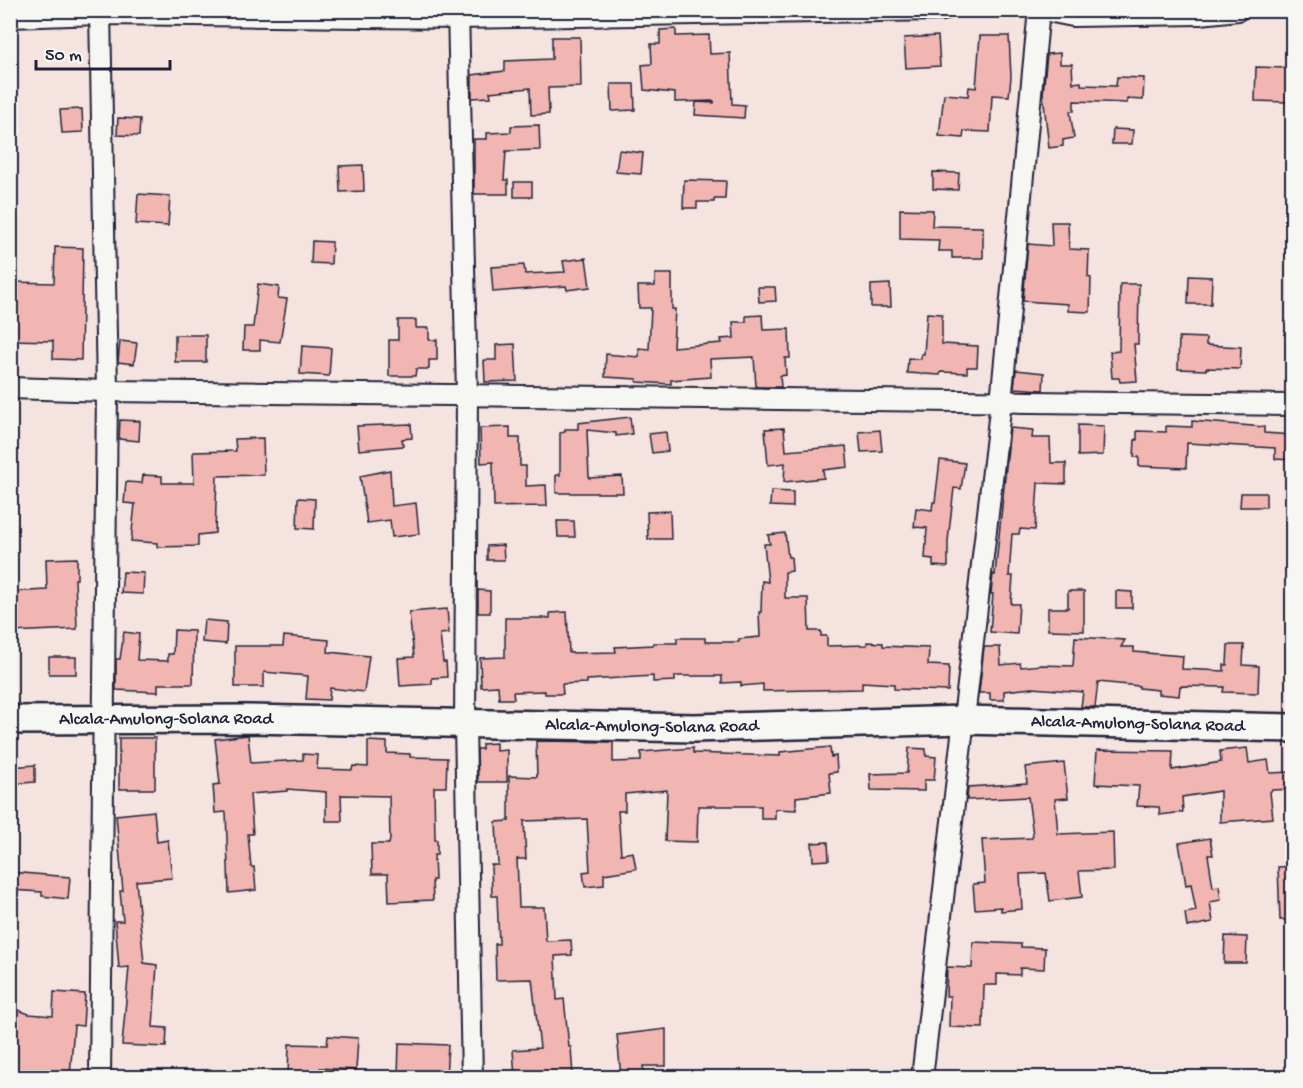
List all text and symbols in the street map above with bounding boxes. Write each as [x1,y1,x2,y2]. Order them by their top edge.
scale bar [36,33,170,71]
text: 50 m [45,46,82,67]
street label: Alcala-Amulong-Solana Road [59,708,275,730]
street label: Alcala-Amulong-Solana Road [1031,711,1246,737]
street label: Alcala-Amulong-Solana Road [545,714,761,739]

